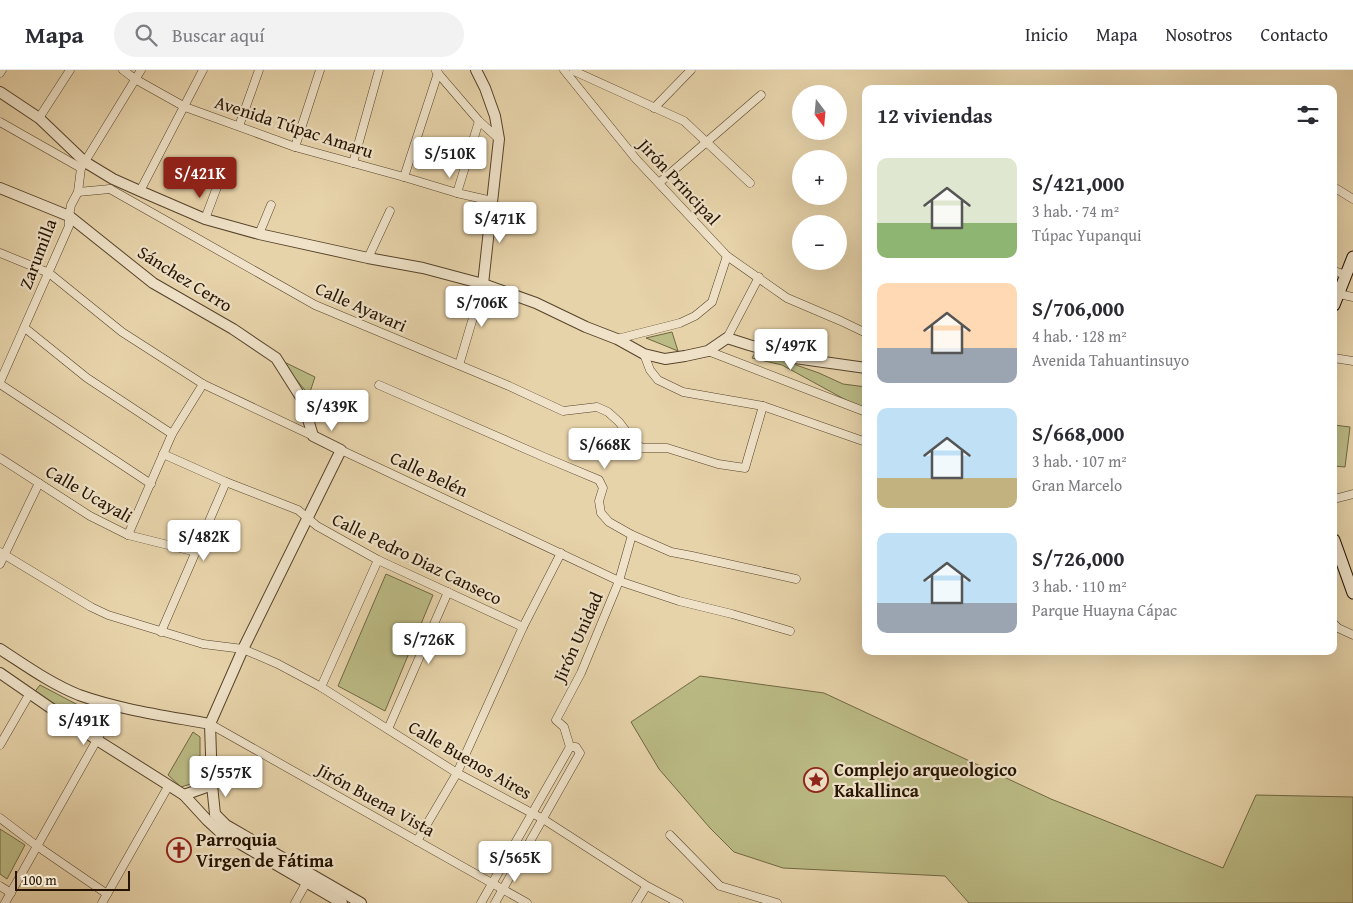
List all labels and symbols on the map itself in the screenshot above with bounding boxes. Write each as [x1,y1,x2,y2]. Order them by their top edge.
north arrow [792,85,848,140]
street label: Avenida Túpac Amaru [211,88,377,165]
street label: Jirón Principal [631,131,727,231]
pin: S/510K [409,136,491,179]
pin: S/421K [159,156,241,199]
pin: S/471K [459,202,541,244]
street label: Zarumilla [12,214,63,293]
street label: Sánchez Cerro [133,239,238,319]
street label: Calle Ayavari [311,274,411,339]
pin: S/706K [441,286,523,328]
pin: S/497K [750,328,832,371]
pin: S/439K [291,390,373,432]
pin: S/668K [564,428,646,470]
street label: Calle Belén [386,444,473,503]
street label: Calle Ucayali [41,458,138,529]
street label: Calle Pedro Diaz Canseco [328,506,507,612]
pin: S/482K [163,520,245,562]
street label: Jirón Unidad [545,587,610,688]
pin: S/726K [388,622,470,665]
pin: S/491K [43,704,125,746]
street label: Calle Buenos Aires [404,713,537,806]
street label: Jirón Buena Vista [311,755,441,843]
pin: S/557K [185,756,267,798]
place label: Complejo arqueologico Kakallinca [834,756,1017,804]
place icon: Complejo arqueologico Kakallinca [803,767,829,793]
place label: Parroquia Virgen de Fátima [196,826,334,874]
church icon: Parroquia Virgen de Fátima [166,837,192,863]
pin: S/565K [474,840,556,883]
scale bar [15,868,130,891]

